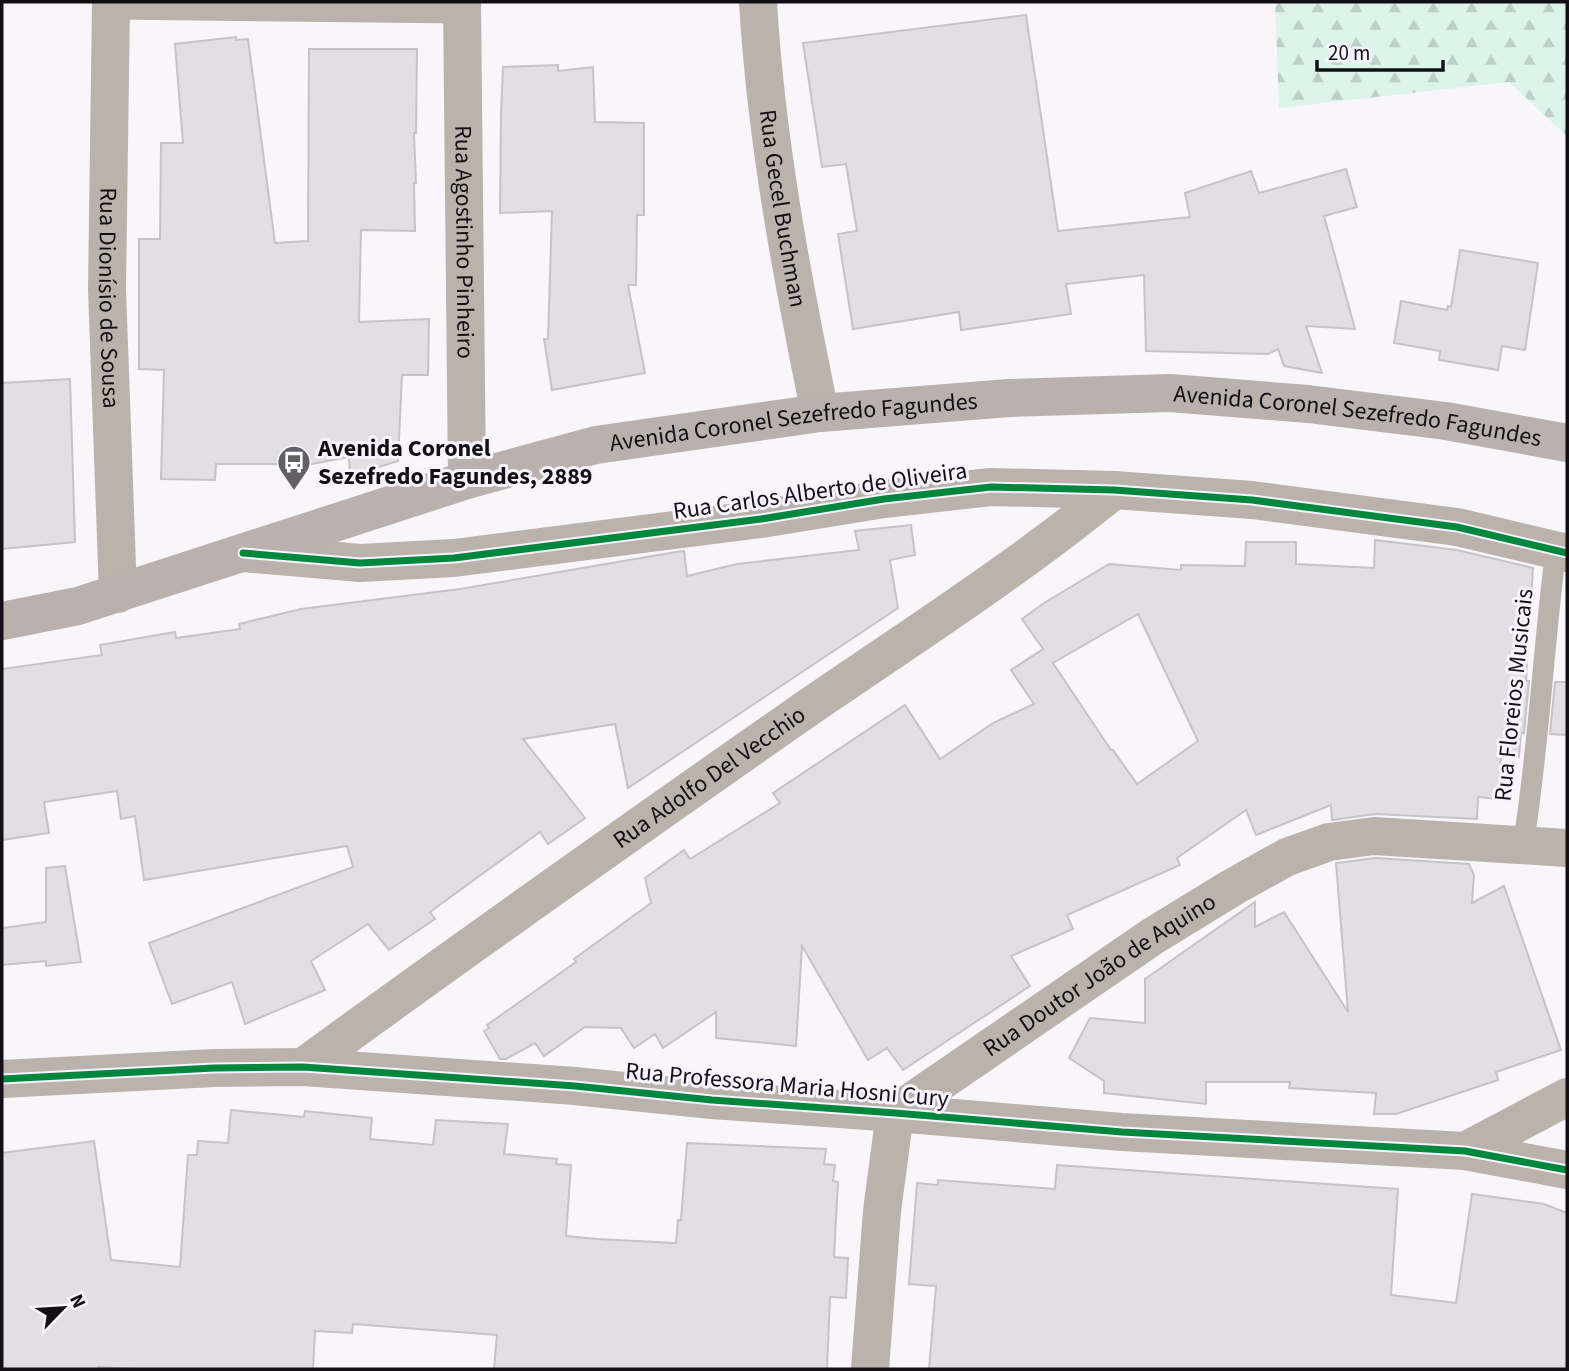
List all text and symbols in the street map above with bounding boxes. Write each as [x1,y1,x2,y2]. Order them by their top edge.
scale bar [1317,28,1443,72]
text: 20 m [1328,38,1370,68]
street label: Rua Gecel Buchman [750,107,816,310]
street label: Rua Agostinho Pinheiro [446,125,483,359]
street label: Rua Dionísio de Sousa [89,187,129,409]
street label: Avenida Coronel Sezefredo Fagundes [1172,376,1544,456]
street label: Avenida Coronel Sezefredo Fagundes [607,383,979,460]
place label: Avenida Coronel Sezefredo Fagundes, 2889 [317,431,593,494]
bus stop icon: Avenida Coronel Sezefredo Fagundes, 2889 [275,443,313,492]
street label: Rua Carlos Alberto de Oliveira [671,453,969,529]
street label: Rua Floreios Musicais [1485,587,1543,803]
street label: Rua Adolfo Del Vecchio [606,697,813,857]
street label: Rua Doutor João de Aquino [976,884,1223,1065]
street label: Rua Professora Maria Hosni Cury [624,1053,950,1117]
north arrow [28,1273,98,1343]
text: N [62,1290,92,1313]

